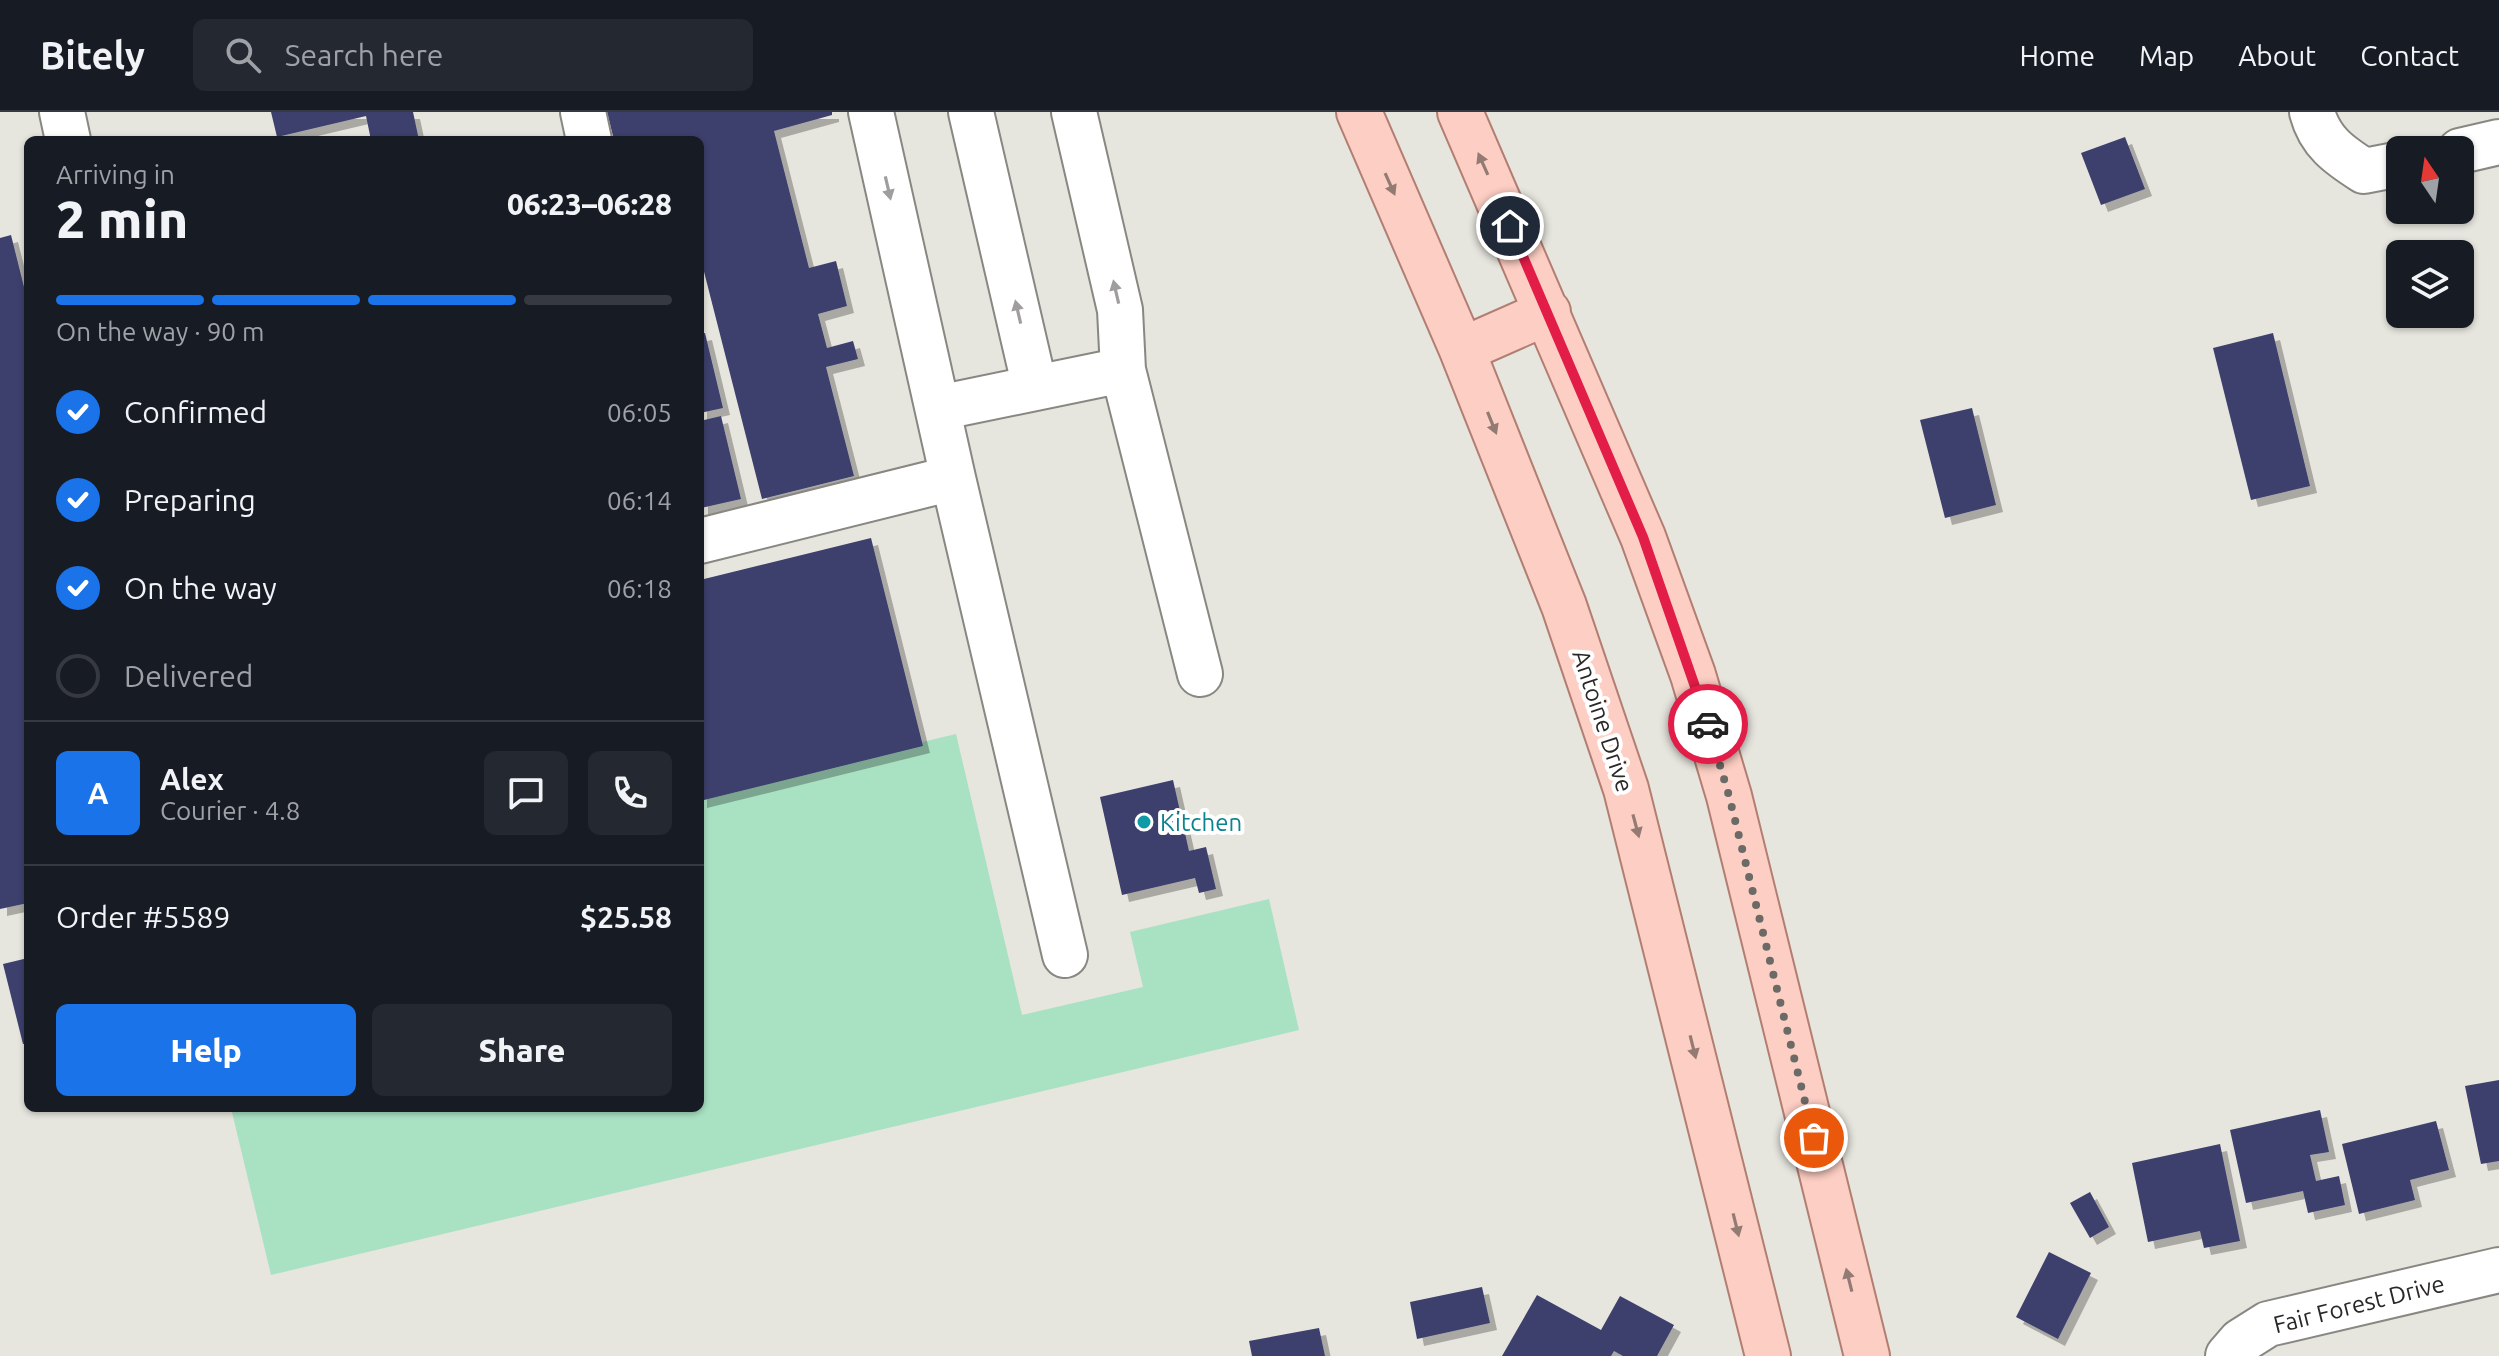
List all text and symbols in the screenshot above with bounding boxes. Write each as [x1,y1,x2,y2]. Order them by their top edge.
search box [193,19,753,91]
icon: search [221,33,265,77]
text: Bitely [40,34,145,76]
text: Search here [285,38,443,72]
text: Home [2020,40,2095,71]
text: Map [2139,40,2194,71]
text: About [2238,40,2316,71]
text: Contact [2360,40,2459,71]
north arrow [2386,136,2474,224]
map controls [2386,136,2474,328]
one-way arrow [1476,152,1489,176]
text: Arriving in [56,160,175,189]
one-way arrow [1383,172,1397,195]
one-way arrow [882,176,895,201]
text: 06:23–06:28 [507,187,672,221]
text: 2 min [56,190,188,248]
pin [1476,192,1544,260]
icon: home [1488,204,1532,248]
button: layers [2386,240,2474,328]
one-way arrow [1109,279,1122,304]
one-way arrow [1011,299,1024,324]
text: On the way · 90 m [56,317,264,346]
icon: check [56,390,100,434]
text: Confirmed [124,395,267,429]
text: 06:05 [607,398,672,427]
one-way arrow [1485,411,1498,435]
icon: check [56,478,100,522]
text: Preparing [124,483,256,517]
text: 06:14 [607,486,672,515]
icon: check [56,566,100,610]
text: On the way [124,571,277,605]
text: 06:18 [607,574,672,603]
street label: Antoine Drive [1567,647,1639,795]
text: Delivered [124,659,253,693]
courier [1668,684,1748,764]
icon: car [1686,702,1730,746]
button: chat [484,751,568,835]
button: phone [588,751,672,835]
text: Alex [160,762,224,796]
text: A [87,776,109,810]
text: Courier · 4.8 [160,796,300,825]
place label: Kitchen [1160,809,1242,836]
marker: Kitchen [1135,813,1153,831]
one-way arrow [1630,813,1642,838]
text: Order #5589 [56,900,230,934]
text: $25.58 [580,900,672,934]
button: Help [56,1004,356,1096]
button: Share [372,1004,672,1096]
one-way arrow [1687,1035,1699,1060]
pin [1780,1104,1848,1172]
icon: bag [1792,1116,1836,1160]
one-way arrow [1730,1213,1742,1238]
one-way arrow [1842,1268,1855,1293]
street label: Fair Forest Drive [2271,1270,2447,1338]

